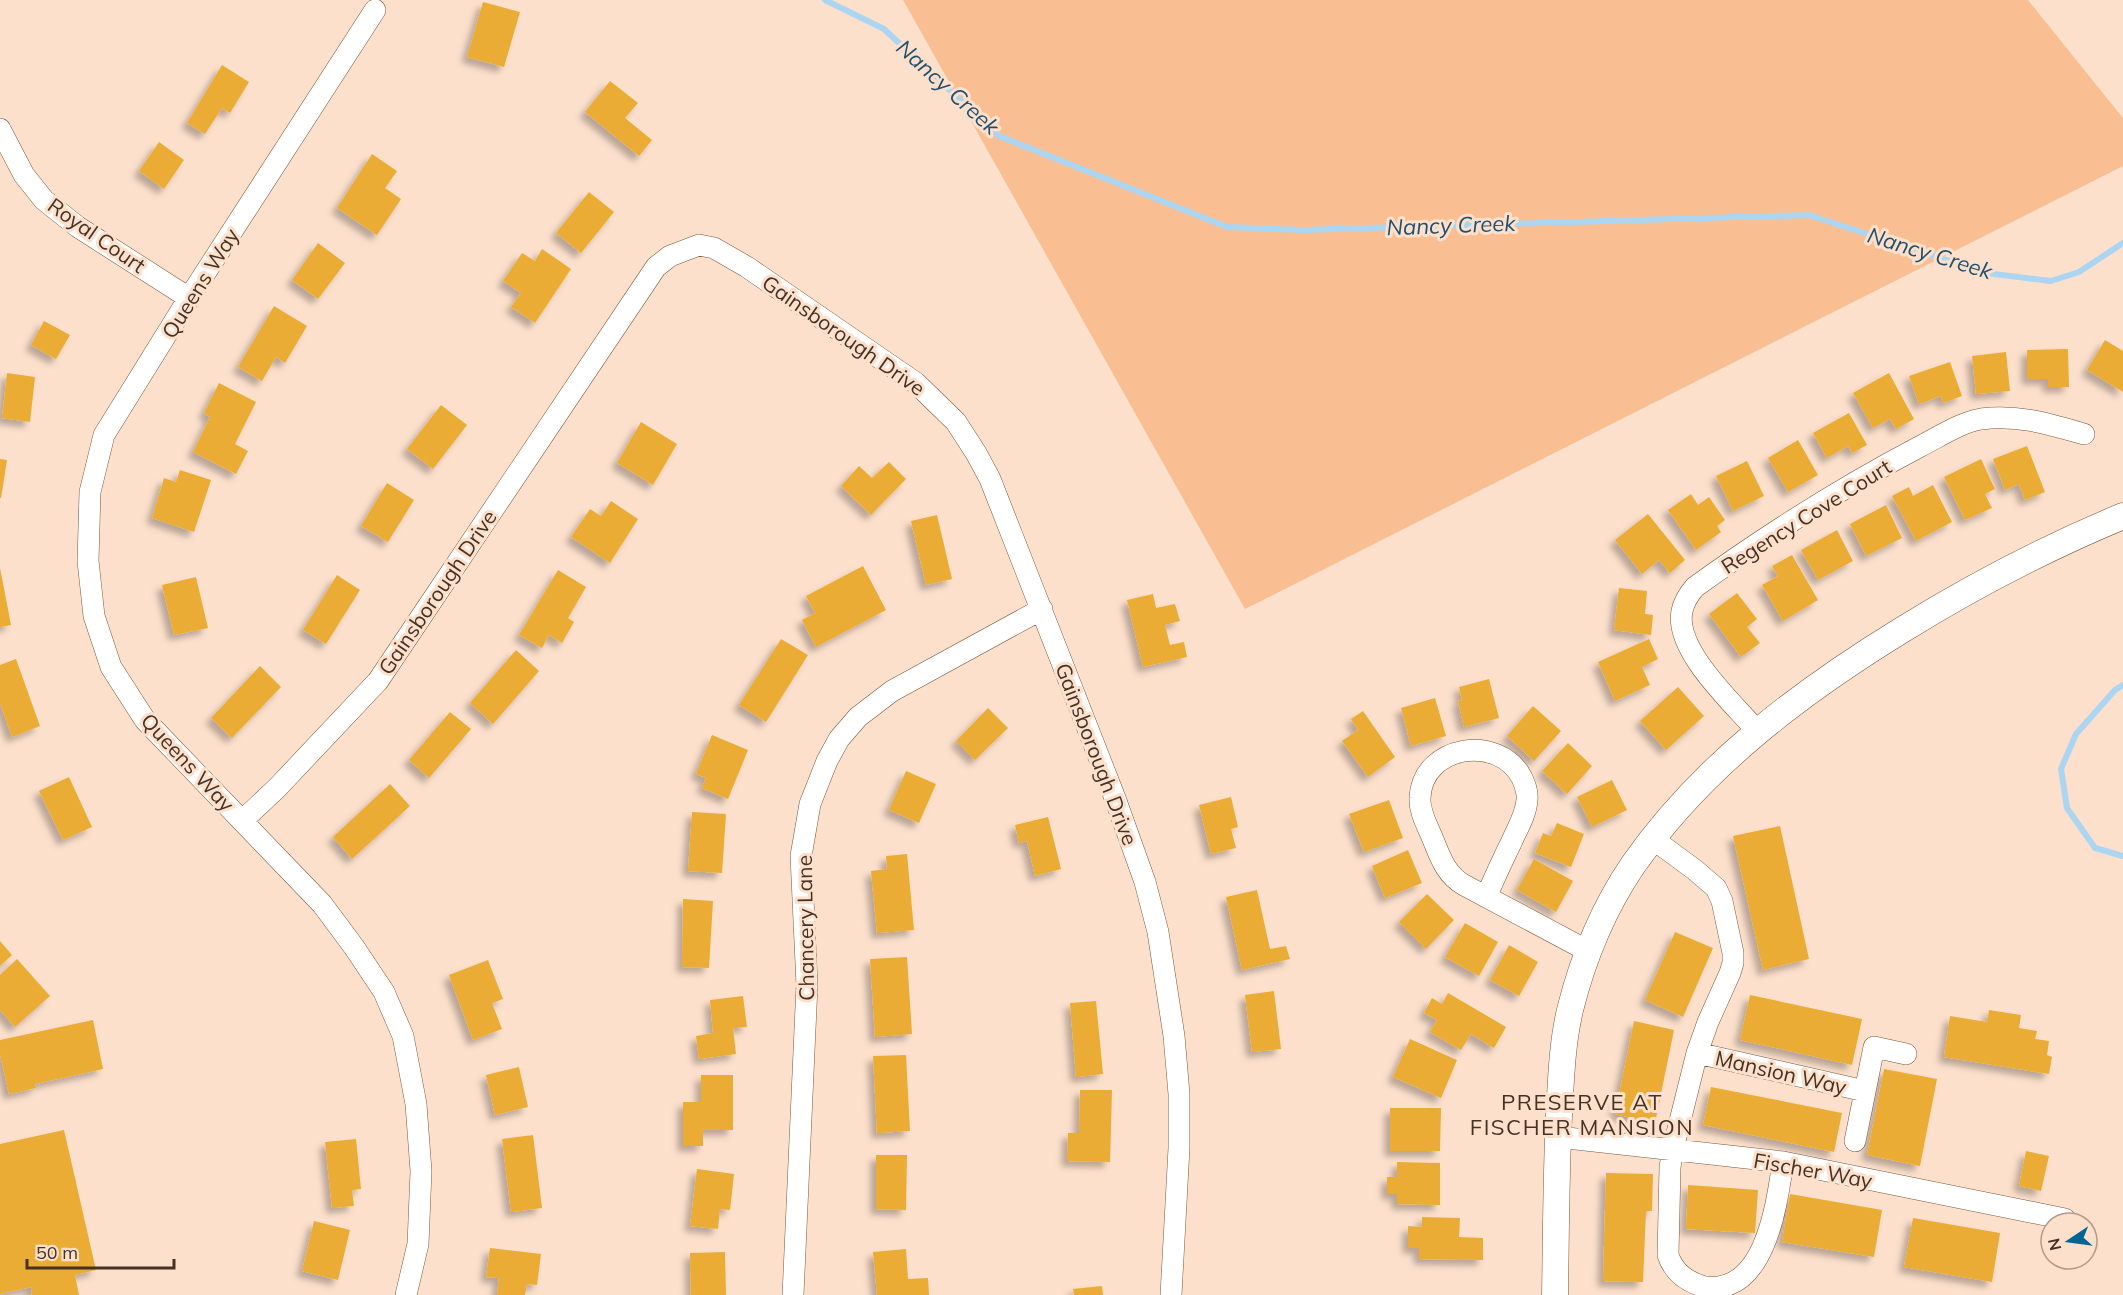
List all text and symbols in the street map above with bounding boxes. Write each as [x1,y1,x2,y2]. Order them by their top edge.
water label: Nancy Creek [891,33,1006,141]
street label: Royal Court [43,192,151,278]
water label: Nancy Creek [1386,209,1517,241]
water label: Nancy Creek [1864,221,1996,285]
street label: Queens Way [156,223,244,343]
street label: Gainsborough Drive [757,269,931,401]
street label: Regency Cove Court [1716,453,1896,579]
street label: Gainsborough Drive [372,505,502,679]
street label: Gainsborough Drive [1050,659,1144,849]
street label: Queens Way [136,707,240,817]
street label: Chancery Lane [791,855,819,1001]
street label: Mansion Way [1713,1044,1849,1100]
district label: PRESERVE AT FISCHER MANSION [1470,1088,1694,1141]
street label: Fischer Way [1752,1147,1874,1193]
north arrow [2039,1211,2099,1271]
scale bar [27,1232,174,1270]
text: N [2043,1236,2065,1253]
text: 50 m [36,1241,78,1264]

